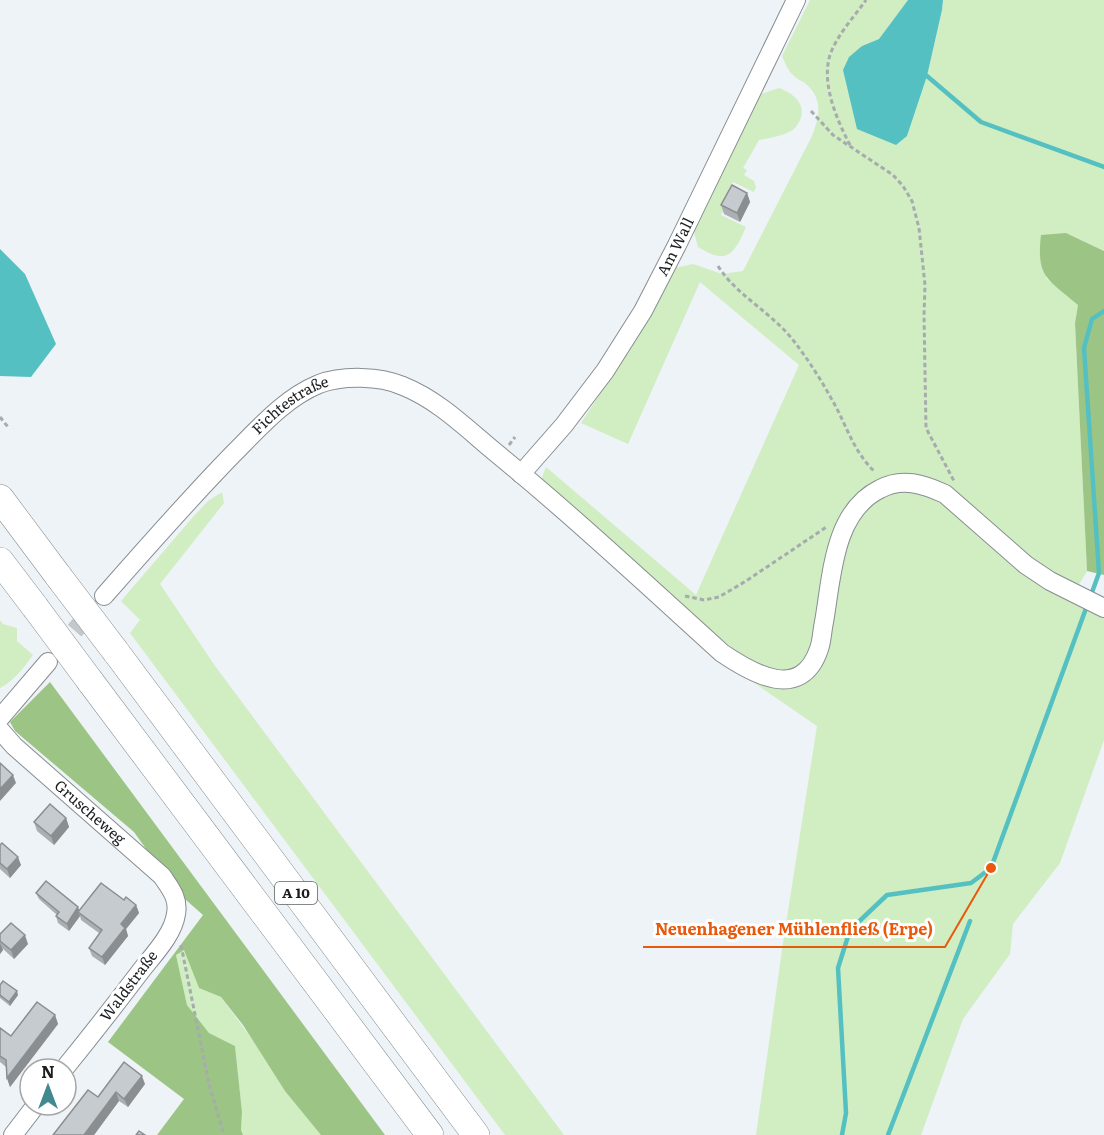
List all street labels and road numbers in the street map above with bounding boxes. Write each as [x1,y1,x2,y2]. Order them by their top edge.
street label: Am Wall [650,213,699,279]
street label: Fichtestraße [246,369,331,439]
street label: Gruscheweg [50,774,132,850]
road number: A 10 [275,882,317,904]
street label: Waldstraße [93,945,162,1025]

